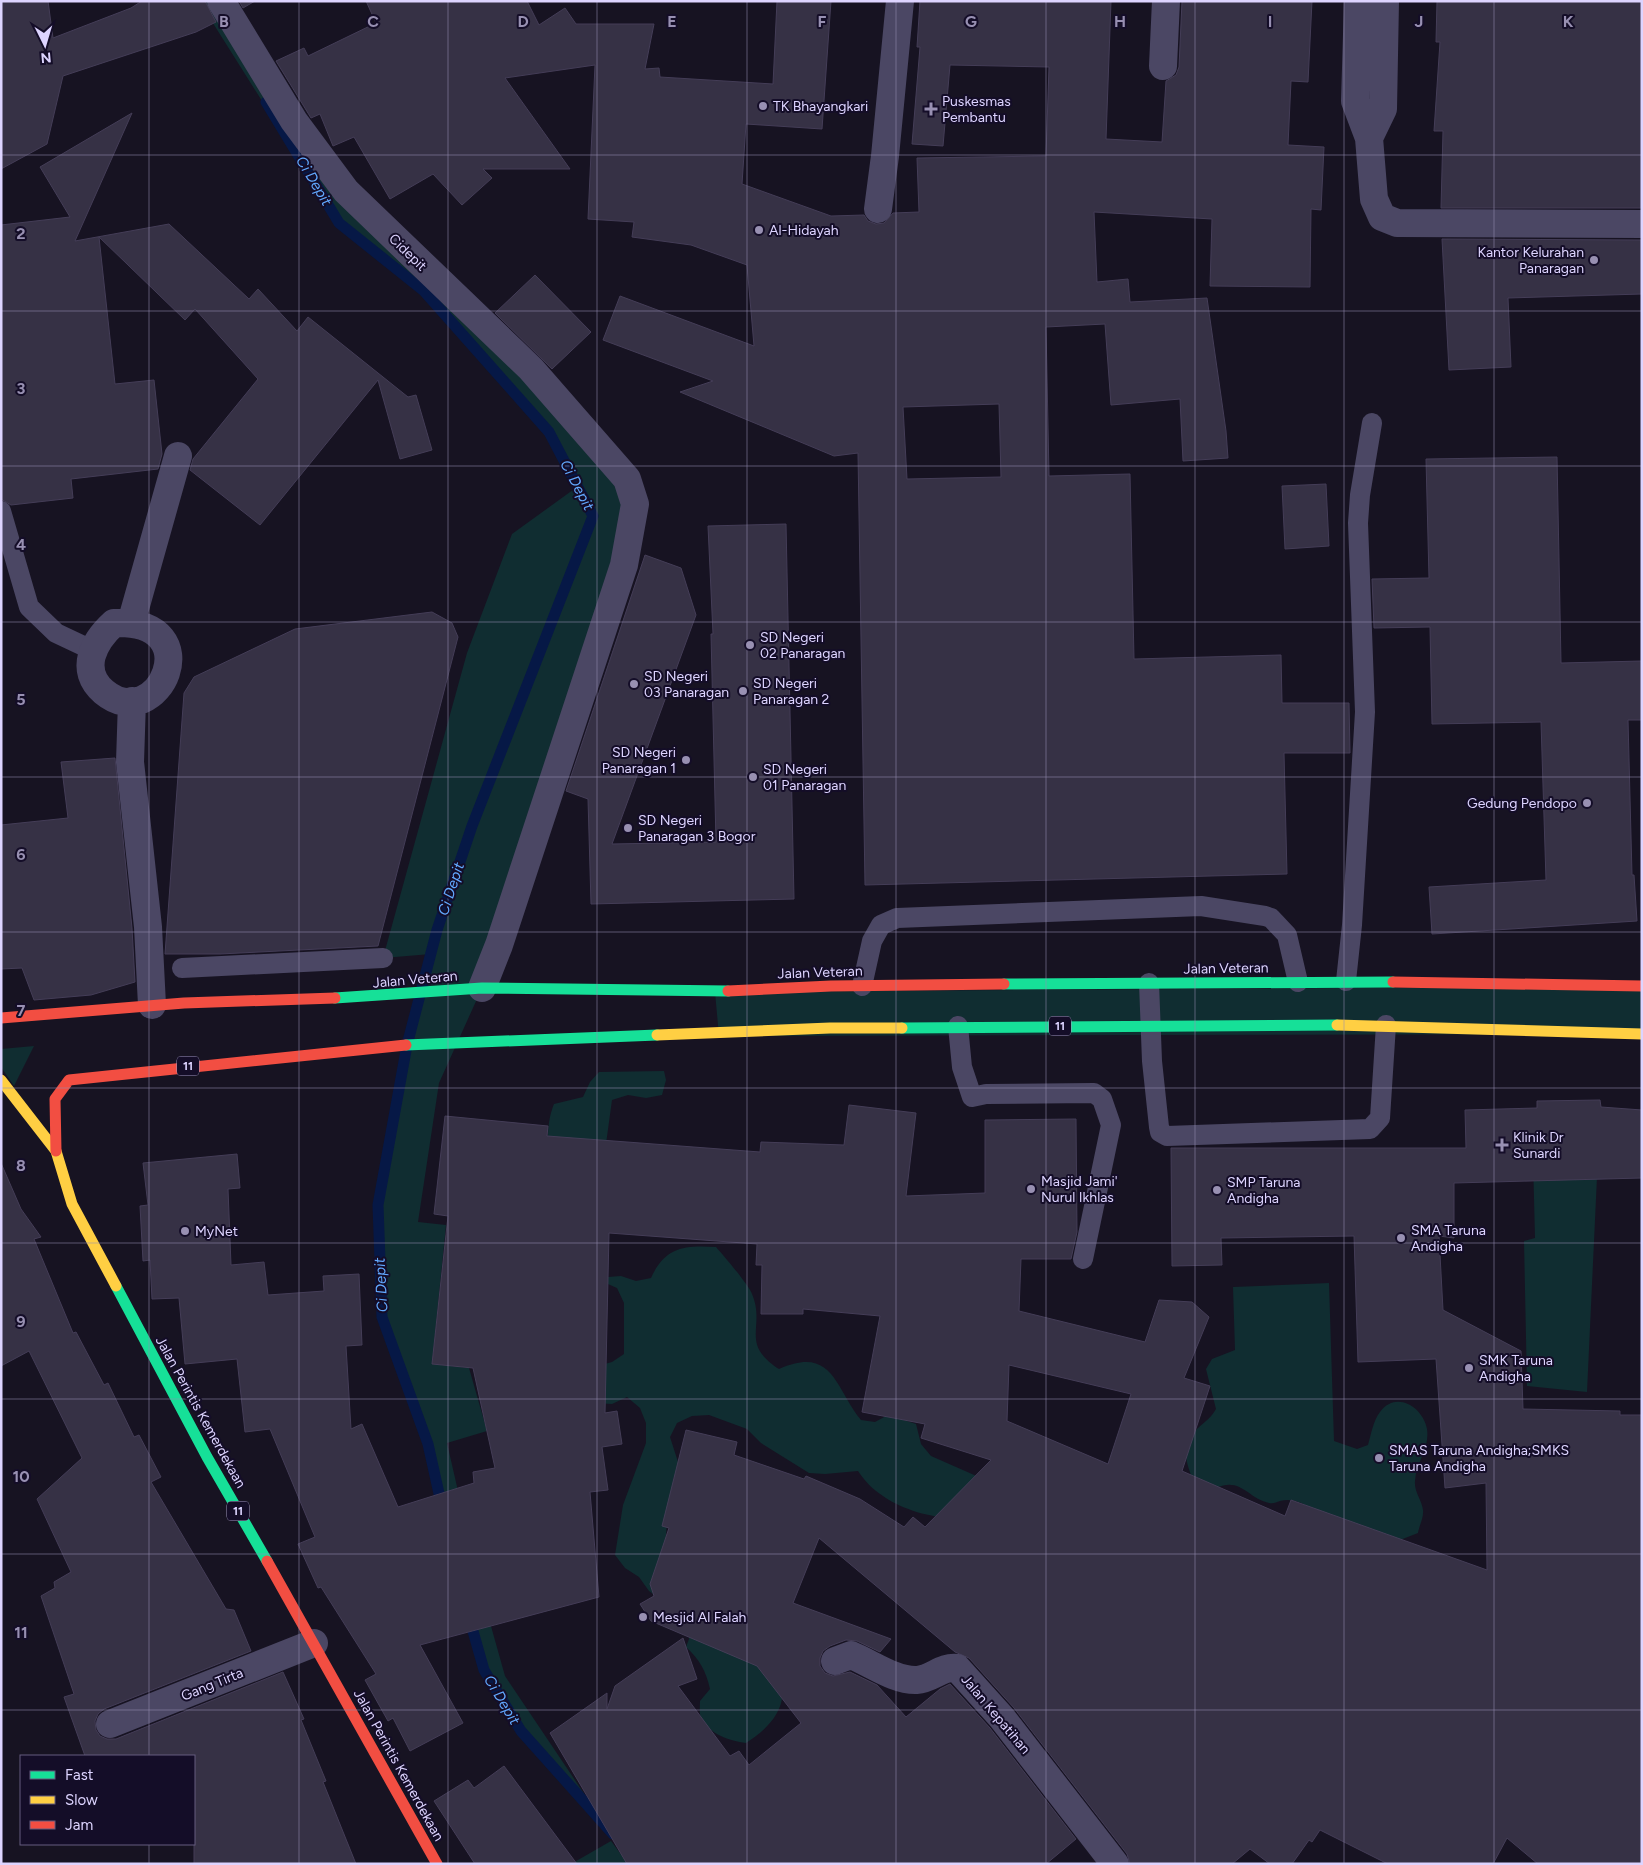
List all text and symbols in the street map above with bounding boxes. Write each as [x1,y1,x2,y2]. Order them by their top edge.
text: B [219,12,229,31]
text: C [367,12,379,31]
text: D [517,12,529,31]
text: E [667,12,677,31]
text: F [818,12,827,31]
text: G [965,12,977,31]
text: H [1114,12,1126,31]
text: I [1268,12,1272,31]
text: J [1415,12,1423,31]
text: K [1563,12,1574,31]
north arrow [20,20,70,70]
text: N [40,49,52,66]
place label: Puskesmas Pembantu [942,93,1011,126]
place label: TK Bhayangkari [773,98,868,115]
marker: TK Bhayangkari [757,100,769,112]
marker: Puskesmas Pembantu [924,102,938,116]
water label: Ci Depit [292,153,336,209]
place label: Al-Hidayah [769,222,839,239]
text: 2 [16,224,26,243]
marker: Al-Hidayah [753,224,765,236]
street label: Cidepit [385,230,430,274]
place label: Kantor Kelurahan Panaragan [1477,244,1584,277]
marker: Kantor Kelurahan Panaragan [1588,254,1600,266]
text: 3 [17,379,26,398]
water label: Ci Depit [556,457,598,514]
text: 4 [16,535,26,554]
place label: SD Negeri 02 Panaragan [760,629,846,662]
marker: SD Negeri 02 Panaragan [744,639,756,651]
place label: SD Negeri 03 Panaragan [644,668,729,701]
place label: SD Negeri Panaragan 2 [753,675,829,708]
marker: SD Negeri 03 Panaragan [628,678,640,690]
marker: SD Negeri Panaragan 2 [737,685,749,697]
text: 5 [16,690,26,709]
place label: SD Negeri Panaragan 1 [602,744,676,777]
marker: SD Negeri Panaragan 1 [680,754,692,766]
place label: SD Negeri 01 Panaragan [763,761,847,794]
marker: SD Negeri 01 Panaragan [747,771,759,783]
place label: Gedung Pendopo [1467,795,1577,812]
marker: Gedung Pendopo [1581,797,1593,809]
place label: SD Negeri Panaragan 3 Bogor [638,812,756,845]
marker: SD Negeri Panaragan 3 Bogor [622,822,634,834]
text: 6 [16,845,26,864]
water label: Ci Depit [434,860,468,918]
street label: Jalan Veteran [1183,959,1269,978]
street label: Jalan Veteran [777,963,863,982]
street label: Jalan Veteran [372,967,458,992]
text: 7 [17,1001,26,1020]
road number: 11 [1049,1016,1071,1036]
road number: 11 [177,1056,199,1076]
place label: Klinik Dr Sunardi [1513,1129,1564,1162]
marker: Klinik Dr Sunardi [1495,1138,1509,1152]
text: 8 [16,1156,26,1175]
place label: Masjid Jami' Nurul Ikhlas [1041,1173,1118,1206]
place label: SMP Taruna Andigha [1227,1174,1301,1207]
marker: Masjid Jami' Nurul Ikhlas [1025,1183,1037,1195]
marker: SMP Taruna Andigha [1211,1184,1223,1196]
place label: SMA Taruna Andigha [1411,1222,1486,1255]
place label: MyNet [195,1223,238,1240]
marker: MyNet [179,1225,191,1237]
marker: SMA Taruna Andigha [1395,1232,1407,1244]
water label: Ci Depit [371,1257,391,1313]
text: 9 [16,1312,26,1331]
street label: Jalan Perintis Kemerdekaan [152,1333,249,1491]
place label: SMK Taruna Andigha [1479,1352,1553,1385]
marker: SMK Taruna Andigha [1463,1362,1475,1374]
place label: SMAS Taruna Andigha;SMKS Taruna Andigha [1389,1442,1569,1475]
marker: SMAS Taruna Andigha;SMKS Taruna Andigha [1373,1452,1385,1464]
text: 10 [12,1467,30,1486]
road number: 11 [227,1502,249,1520]
place label: Mesjid Al Falah [653,1609,747,1626]
marker: Mesjid Al Falah [637,1611,649,1623]
text: 11 [14,1623,28,1642]
street label: Gang Tirta [179,1664,246,1705]
street label: Jalan Kepatihan [957,1671,1034,1758]
water label: Ci Depit [480,1672,524,1728]
street label: Jalan Perintis Kemerdekaan [350,1686,447,1844]
legend [20,1755,195,1845]
text: Fast [65,1766,94,1784]
text: Slow [65,1791,98,1809]
text: Jam [65,1816,93,1834]

